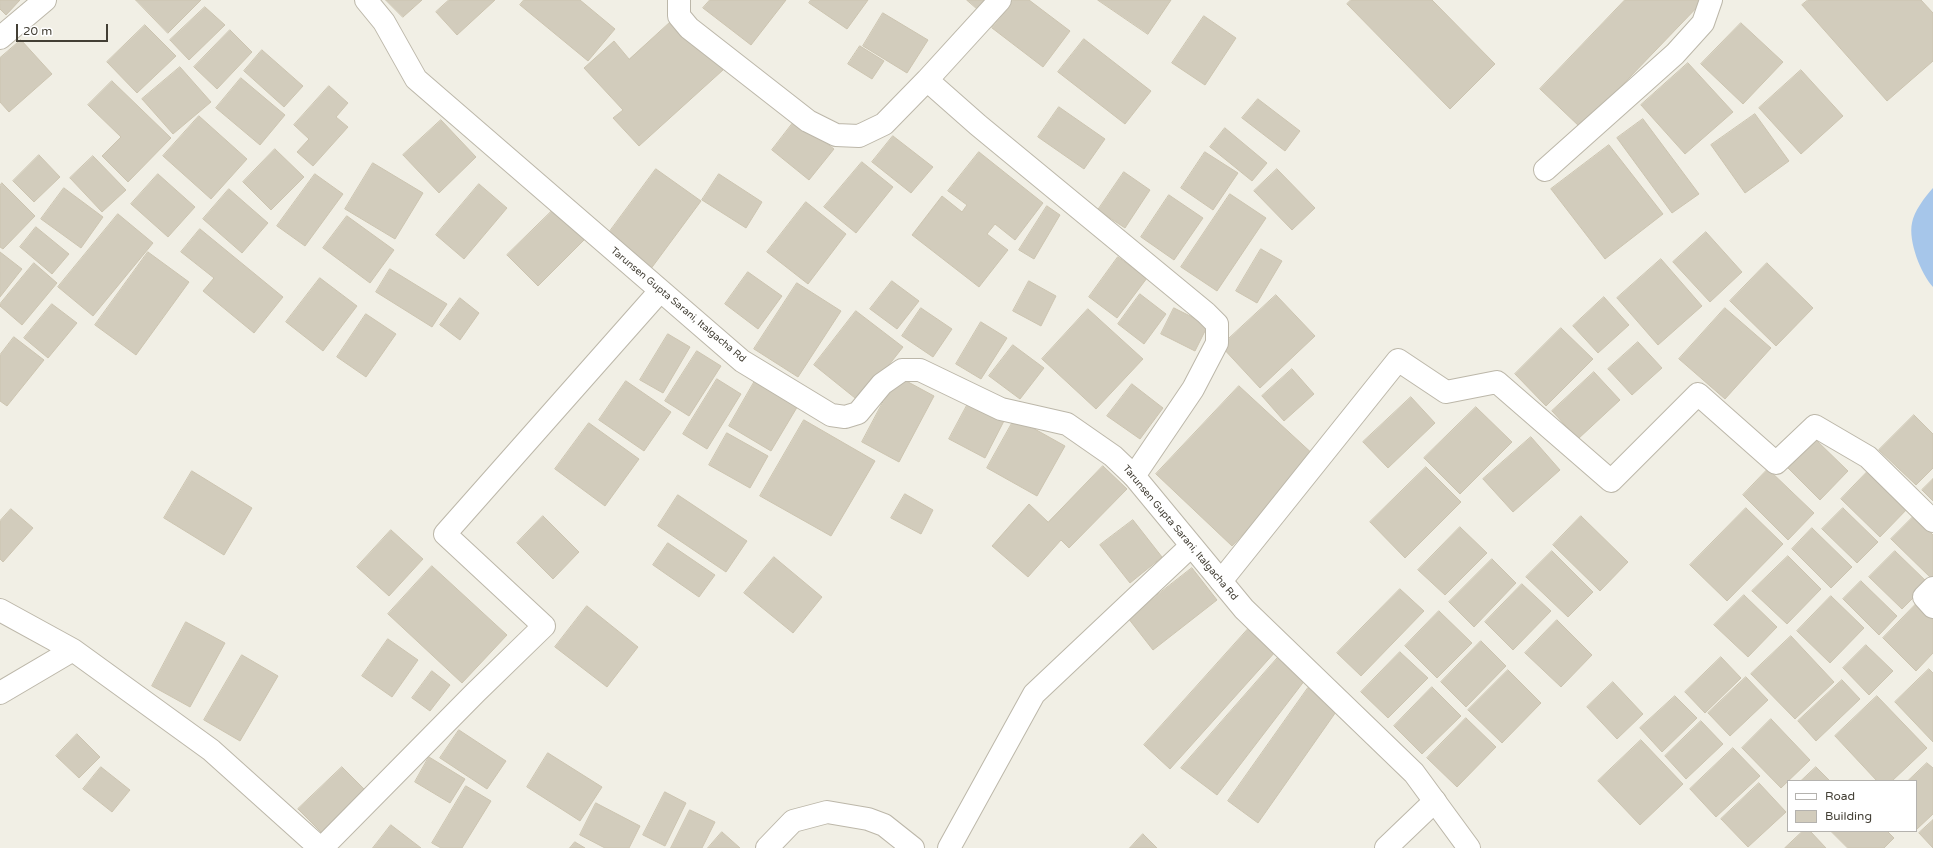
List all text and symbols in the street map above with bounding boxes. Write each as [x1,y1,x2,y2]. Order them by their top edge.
scale bar [18,16,110,42]
text: 20 m [23,24,52,38]
street label: Tarunsen Gupta Sarani, Italgacha Rd [608,245,748,365]
street label: Tarunsen Gupta Sarani, Italgacha Rd [1120,463,1240,603]
legend [1787,780,1917,832]
text: Road [1825,789,1855,803]
text: Building [1825,809,1872,823]

